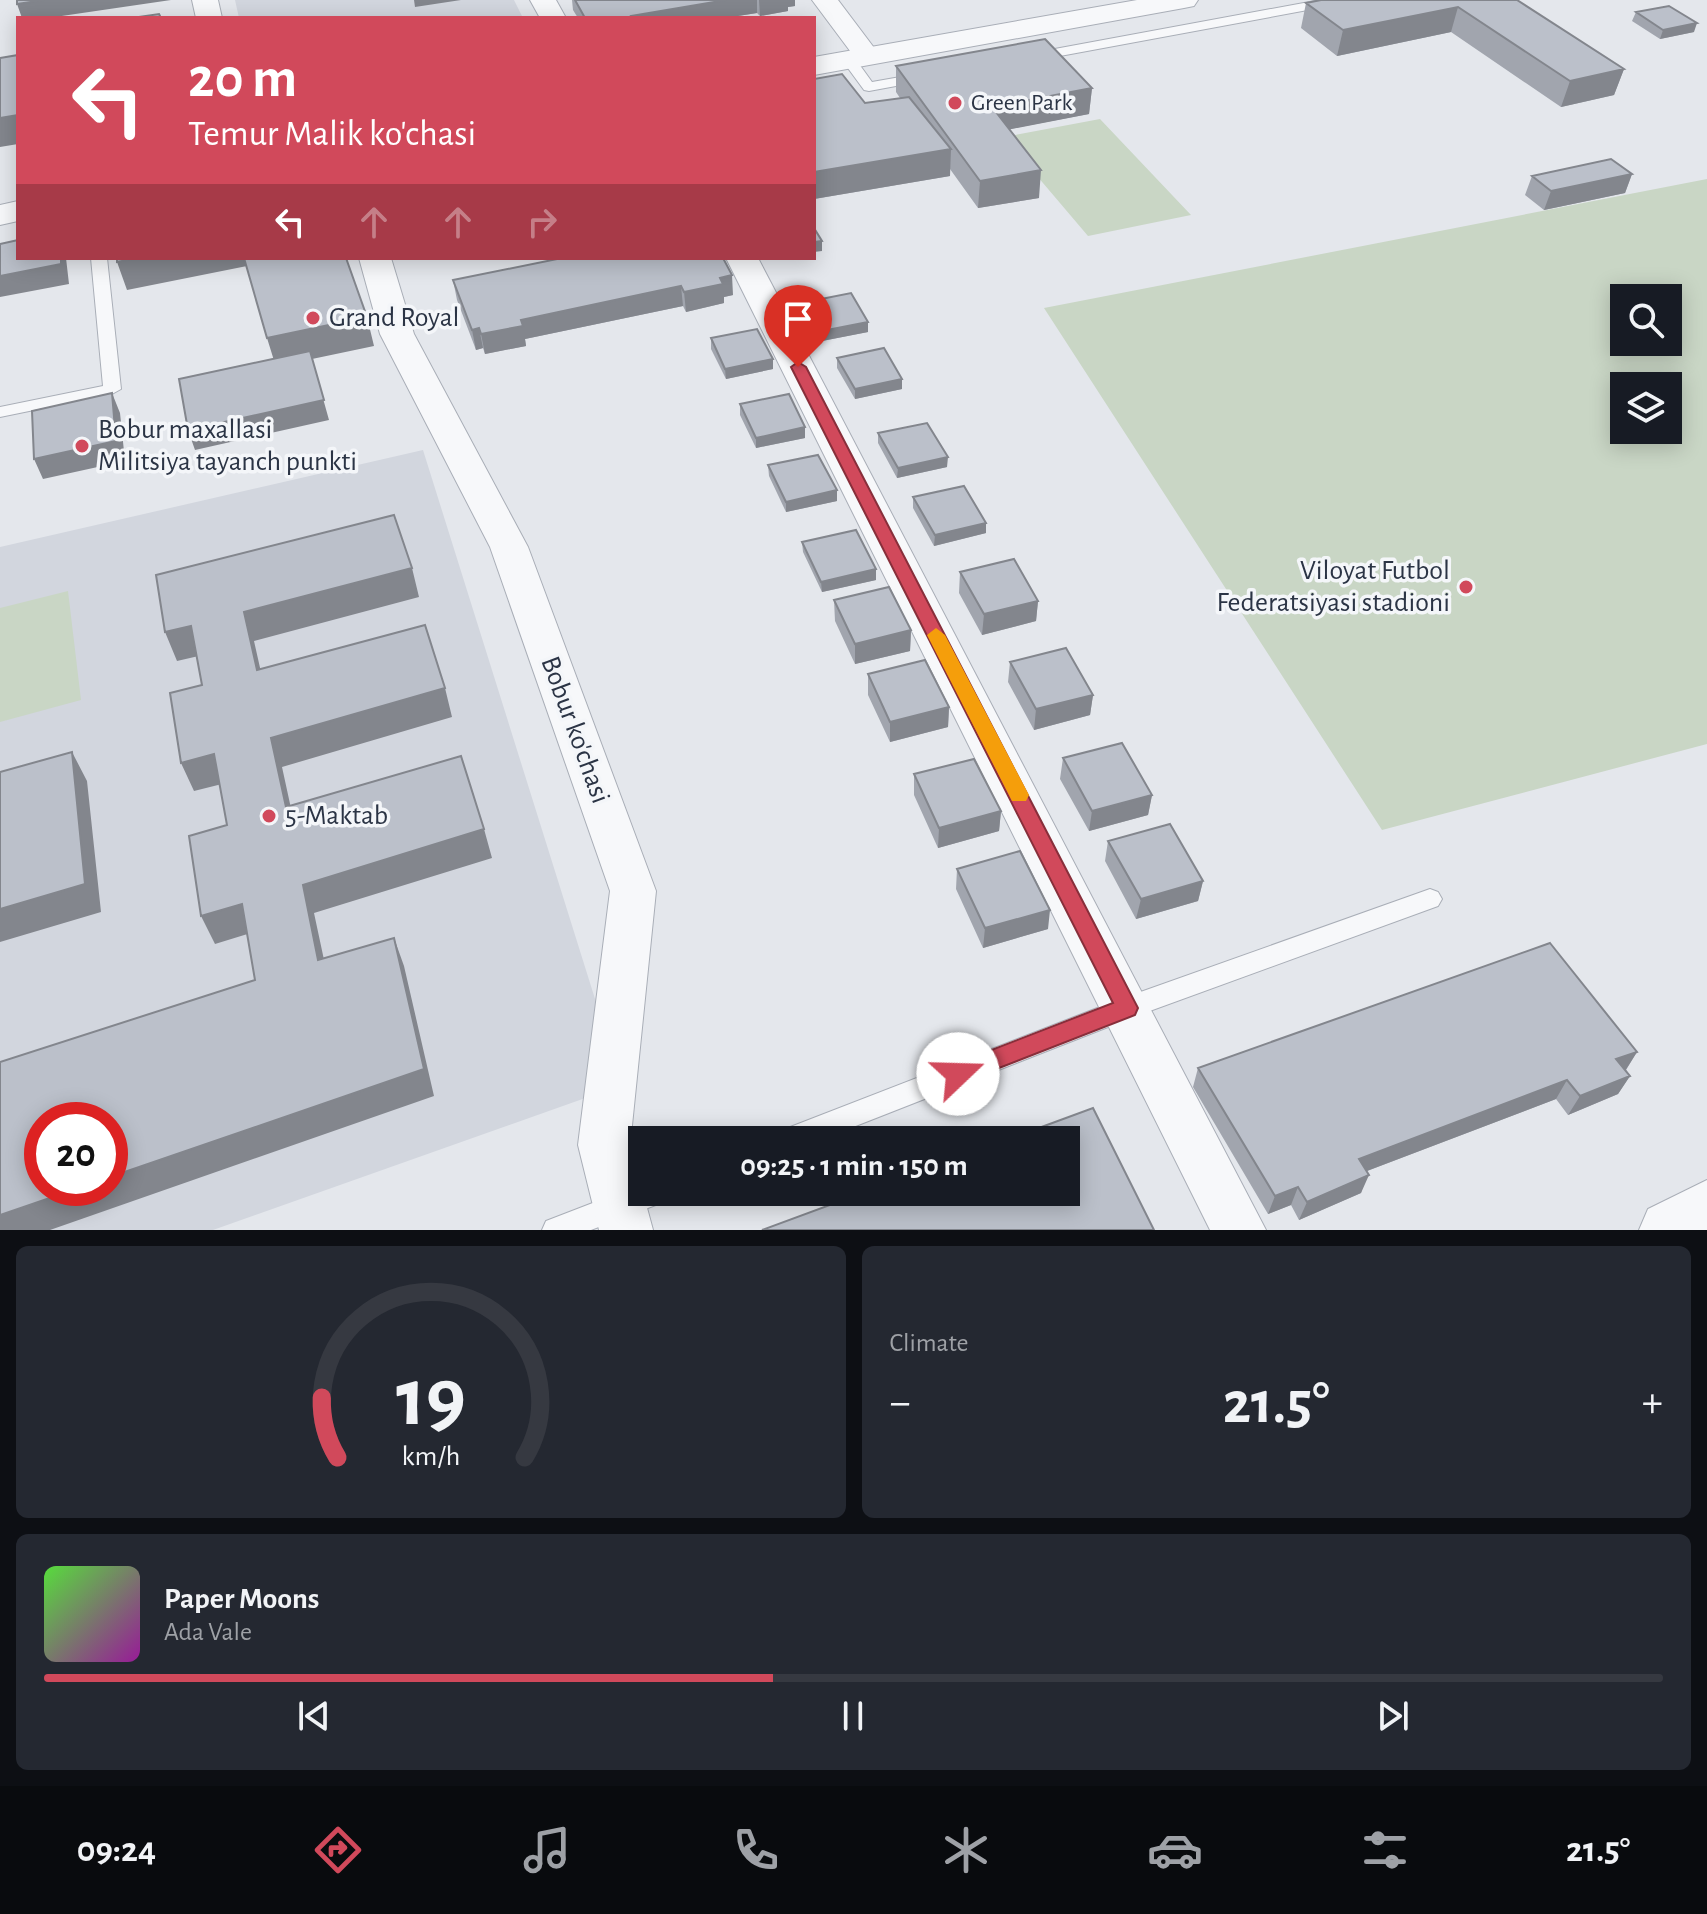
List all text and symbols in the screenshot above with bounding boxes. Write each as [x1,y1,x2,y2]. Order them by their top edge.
icon: left [56,48,160,152]
text: 20 m [188,51,297,107]
place label: Green Park [971,91,1073,115]
marker: Green Park [946,94,964,112]
text: Temur Malik ko'chasi [188,116,476,152]
icon: left [268,200,312,244]
icon: ahead [352,200,396,244]
icon: ahead [436,200,480,244]
icon: right [520,200,564,244]
map controls [1610,284,1682,444]
button: search [1610,284,1682,356]
pin [764,285,832,367]
icon: arrive [776,297,820,341]
place label: Grand Royal [329,304,459,332]
marker: Grand Royal [304,309,322,327]
button: layers [1610,372,1682,444]
place label: Bobur maxallasi Militsiya tayanch punkti [98,416,357,476]
marker: Bobur maxallasi Militsiya tayanch punkti [73,437,91,455]
place label: Viloyat Futbol Federatsiyasi stadioni [1216,557,1450,617]
marker: Viloyat Futbol Federatsiyasi stadioni [1457,578,1475,596]
street label: Bobur ko'chasi [535,653,615,807]
place label: 5-Maktab [285,802,388,830]
marker: 5-Maktab [260,807,278,825]
position arrow [916,1032,1000,1116]
speed limit sign: 20 [24,1102,128,1206]
text: 09:25 · 1 min · 150 m [740,1151,968,1181]
text: Climate [890,1330,968,1356]
text: 19 [396,1357,466,1441]
text: 21.5° [1223,1374,1330,1434]
text: − [890,1381,911,1425]
text: + [1642,1381,1663,1425]
text: km/h [401,1442,460,1471]
text: Paper Moons [164,1584,319,1614]
text: Ada Vale [164,1619,252,1645]
icon: previous [292,1694,336,1738]
icon: pause [831,1694,875,1738]
icon: next [1371,1694,1415,1738]
icon: directions [310,1822,366,1878]
icon: music [519,1822,575,1878]
icon: phone [728,1822,784,1878]
icon: climate [938,1822,994,1878]
icon: car [1147,1822,1203,1878]
icon: filters [1357,1822,1413,1878]
text: 09:24 [77,1832,156,1868]
text: 21.5° [1566,1832,1630,1868]

